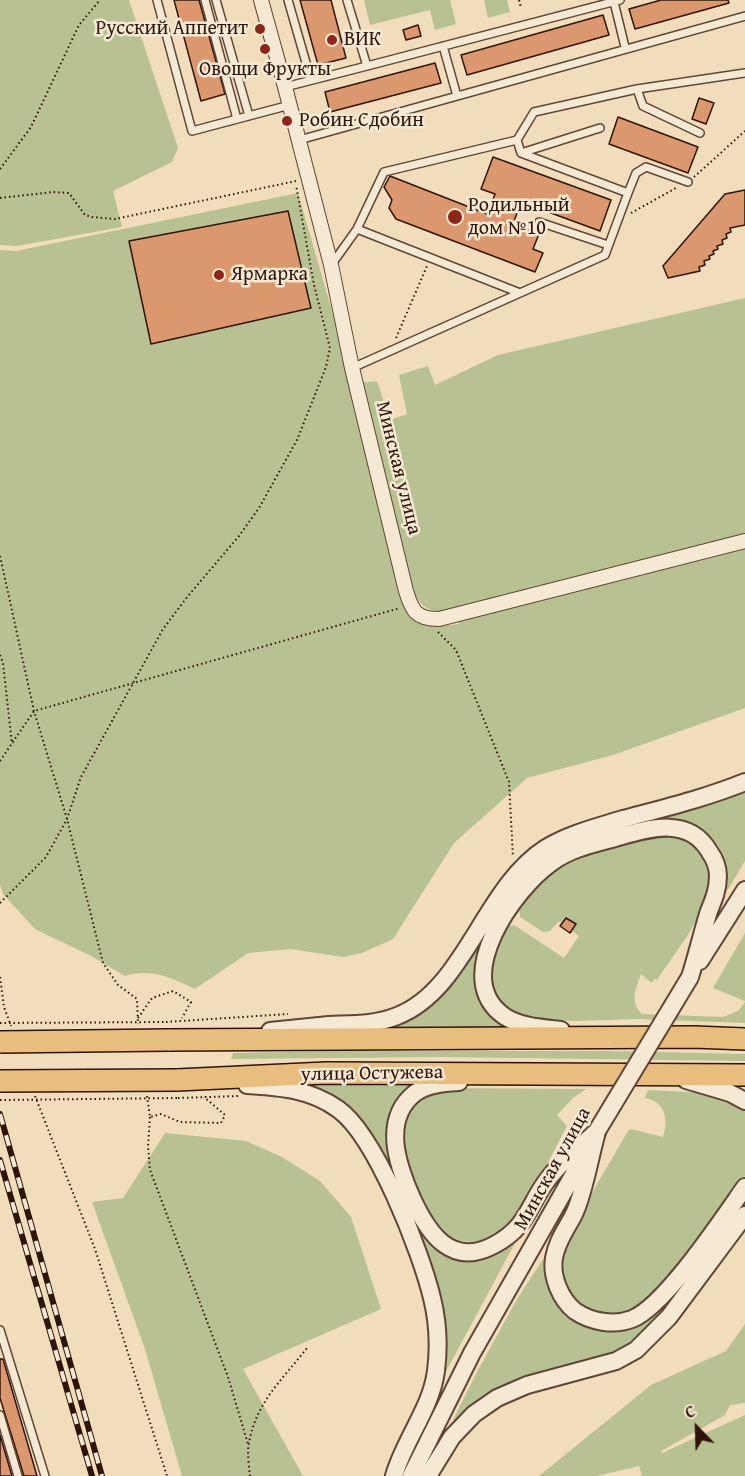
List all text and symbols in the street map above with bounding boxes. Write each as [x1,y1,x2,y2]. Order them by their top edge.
place label: Русский Аппетит [95,17,248,41]
marker: Русский Аппетит [253,22,267,36]
place label: ВИК [344,28,381,52]
marker: ВИК [325,33,339,47]
marker: Овощи Фрукты [258,42,272,56]
place label: Овощи Фрукты [199,58,331,82]
place label: Робин Сдобин [299,109,424,133]
marker: Робин Сдобин [280,114,294,128]
place label: Родильный дом №10 [468,194,570,241]
marker: Родильный дом №10 [446,208,464,226]
place label: Ярмарка [231,263,308,287]
marker: Ярмарка [212,268,226,282]
street label: Минская улица [370,399,426,537]
street label: улица Остужева [301,1061,443,1087]
street label: Минская улица [509,1103,597,1235]
north arrow [667,1398,727,1458]
text: С [681,1399,699,1424]

